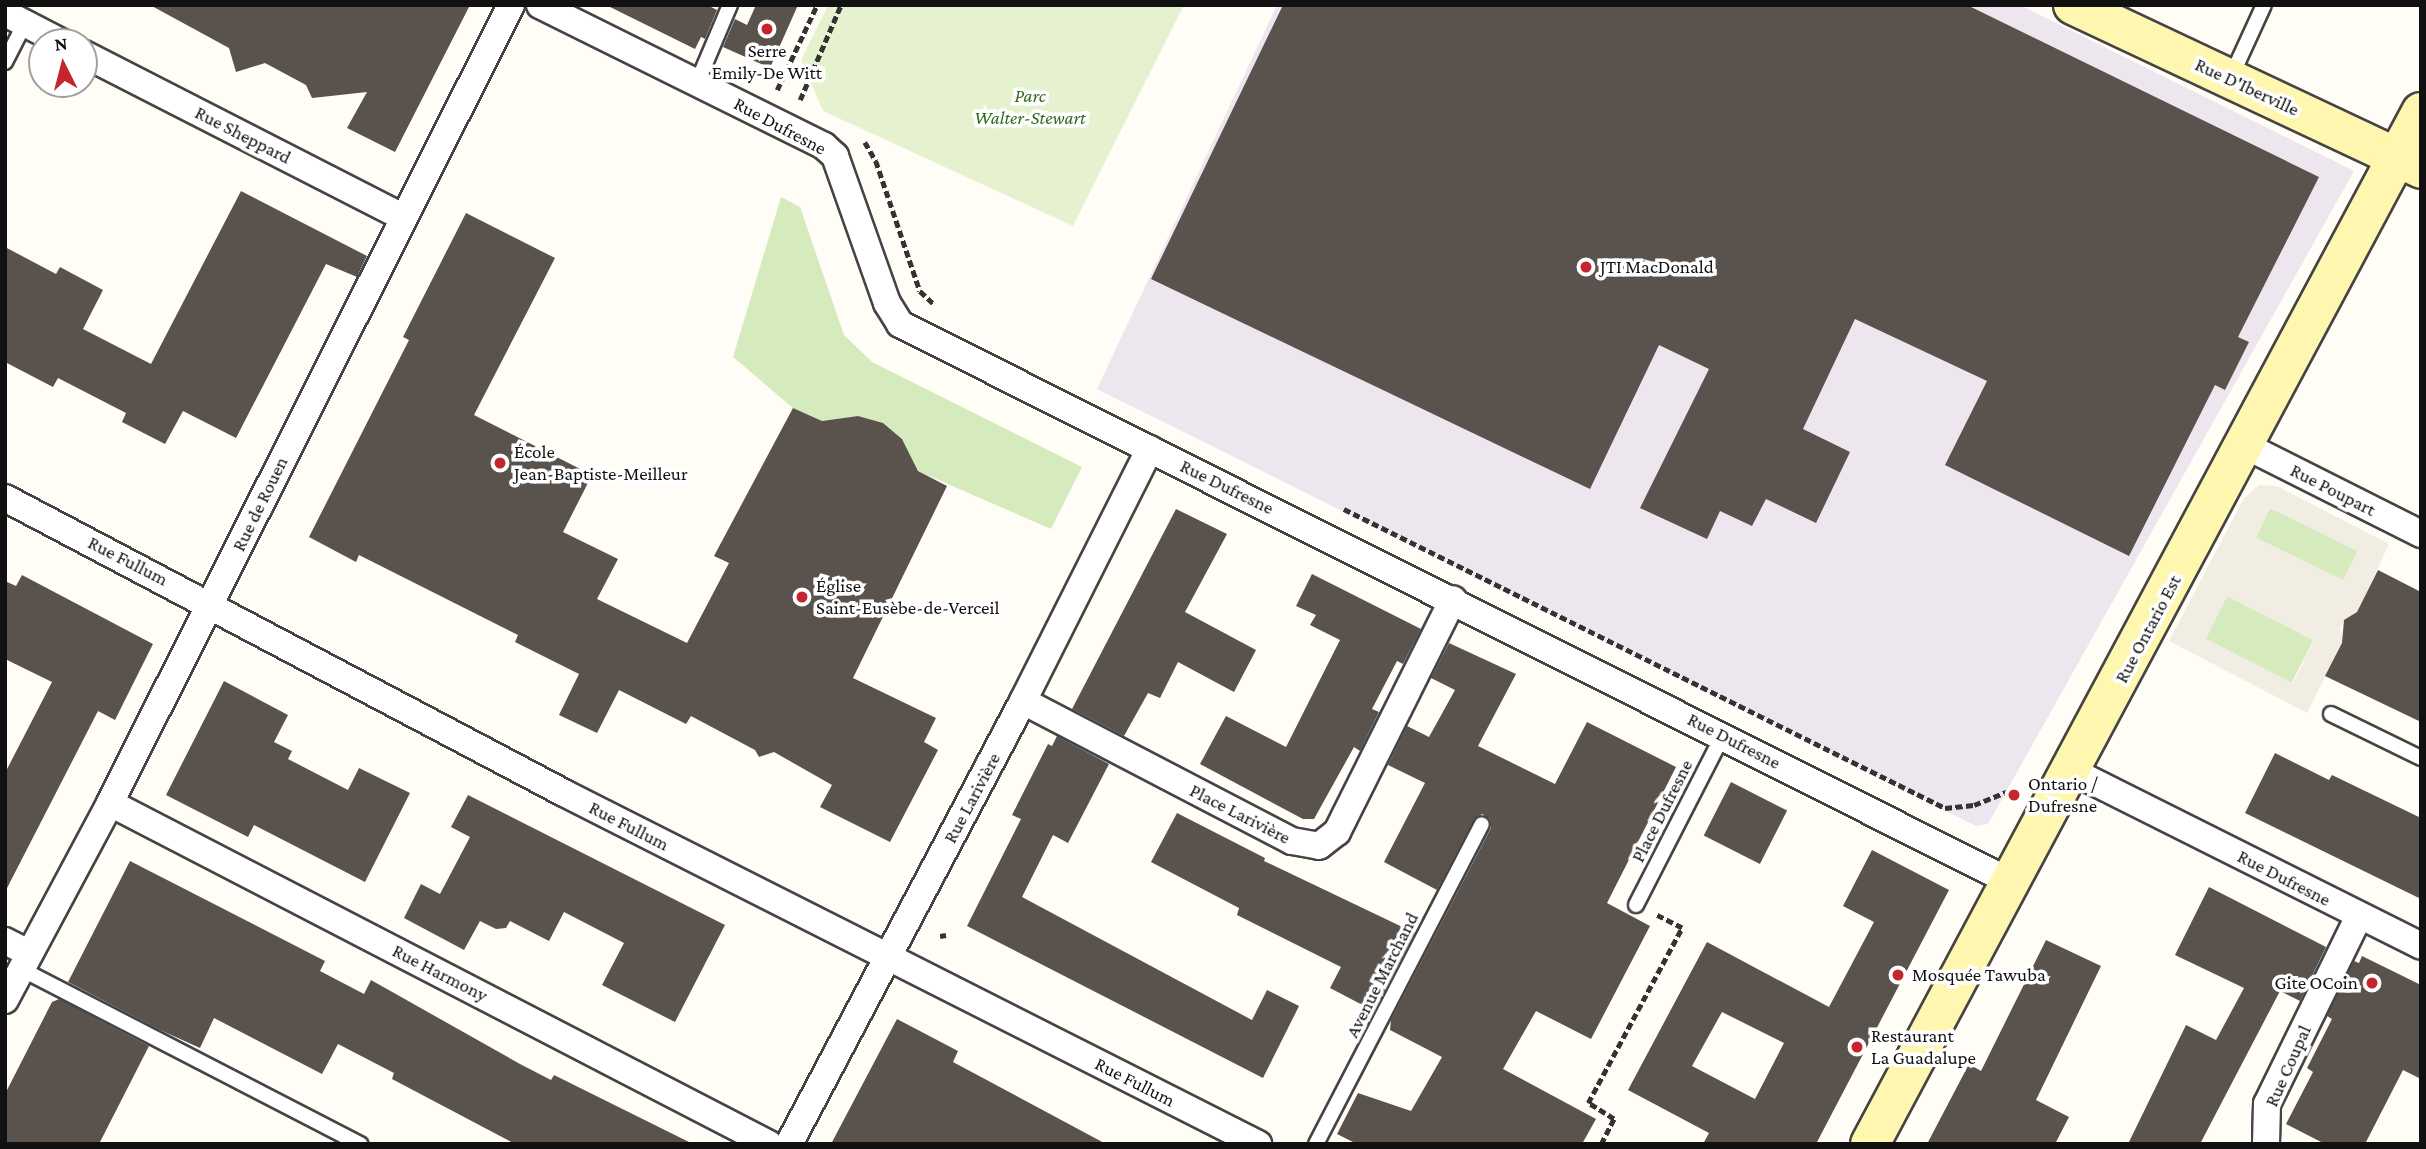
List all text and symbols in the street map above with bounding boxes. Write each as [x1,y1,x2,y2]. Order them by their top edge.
marker: Serre Emily-De Witt [759,21,775,37]
north arrow [28,28,98,98]
text: N [53,32,68,55]
place label: Serre Emily-De Witt [712,40,822,84]
street label: Rue D'Iberville [2191,53,2303,121]
park label: Parc Walter-Stewart [974,85,1086,129]
street label: Rue Dufresne [730,92,830,160]
street label: Rue Sheppard [191,101,295,169]
place label: JTI MacDonald [1600,256,1714,278]
marker: JTI MacDonald [1578,259,1594,275]
place label: École Jean-Baptiste-Meilleur [514,441,688,485]
street label: Rue de Rouen [227,453,293,555]
marker: École Jean-Baptiste-Meilleur [492,455,508,471]
street label: Rue Dufresne [1176,455,1278,519]
street label: Rue Poupart [2287,459,2379,521]
street label: Rue Fullum [84,531,172,591]
street label: Rue Ontario Est [2110,571,2186,687]
place label: Église Saint-Eusèbe-de-Verceil [816,575,999,619]
marker: Église Saint-Eusèbe-de-Verceil [794,589,810,605]
street label: Rue Dufresne [1684,708,1784,774]
street label: Rue Larivière [939,749,1005,847]
street label: Place Dufresne [1626,756,1698,866]
place label: Ontario / Dufresne [2028,773,2097,817]
street label: Place Larivière [1186,779,1294,849]
marker: Ontario / Dufresne [2006,787,2022,803]
street label: Rue Fullum [585,796,673,856]
street label: Rue Dufresne [2234,845,2334,911]
street label: Avenue Marchand [1341,909,1423,1041]
street label: Rue Harmony [389,939,491,1007]
place label: Mosquée Tawuba [1912,964,2046,986]
marker: Mosquée Tawuba [1890,967,1906,983]
place label: Gite OCoin [2274,972,2358,994]
marker: Gite OCoin [2364,975,2380,991]
street label: Rue Coupal [2260,1022,2316,1110]
place label: Restaurant La Guadalupe [1871,1025,1976,1069]
marker: Restaurant La Guadalupe [1849,1039,1865,1055]
street label: Rue Fullum [1091,1052,1179,1112]

